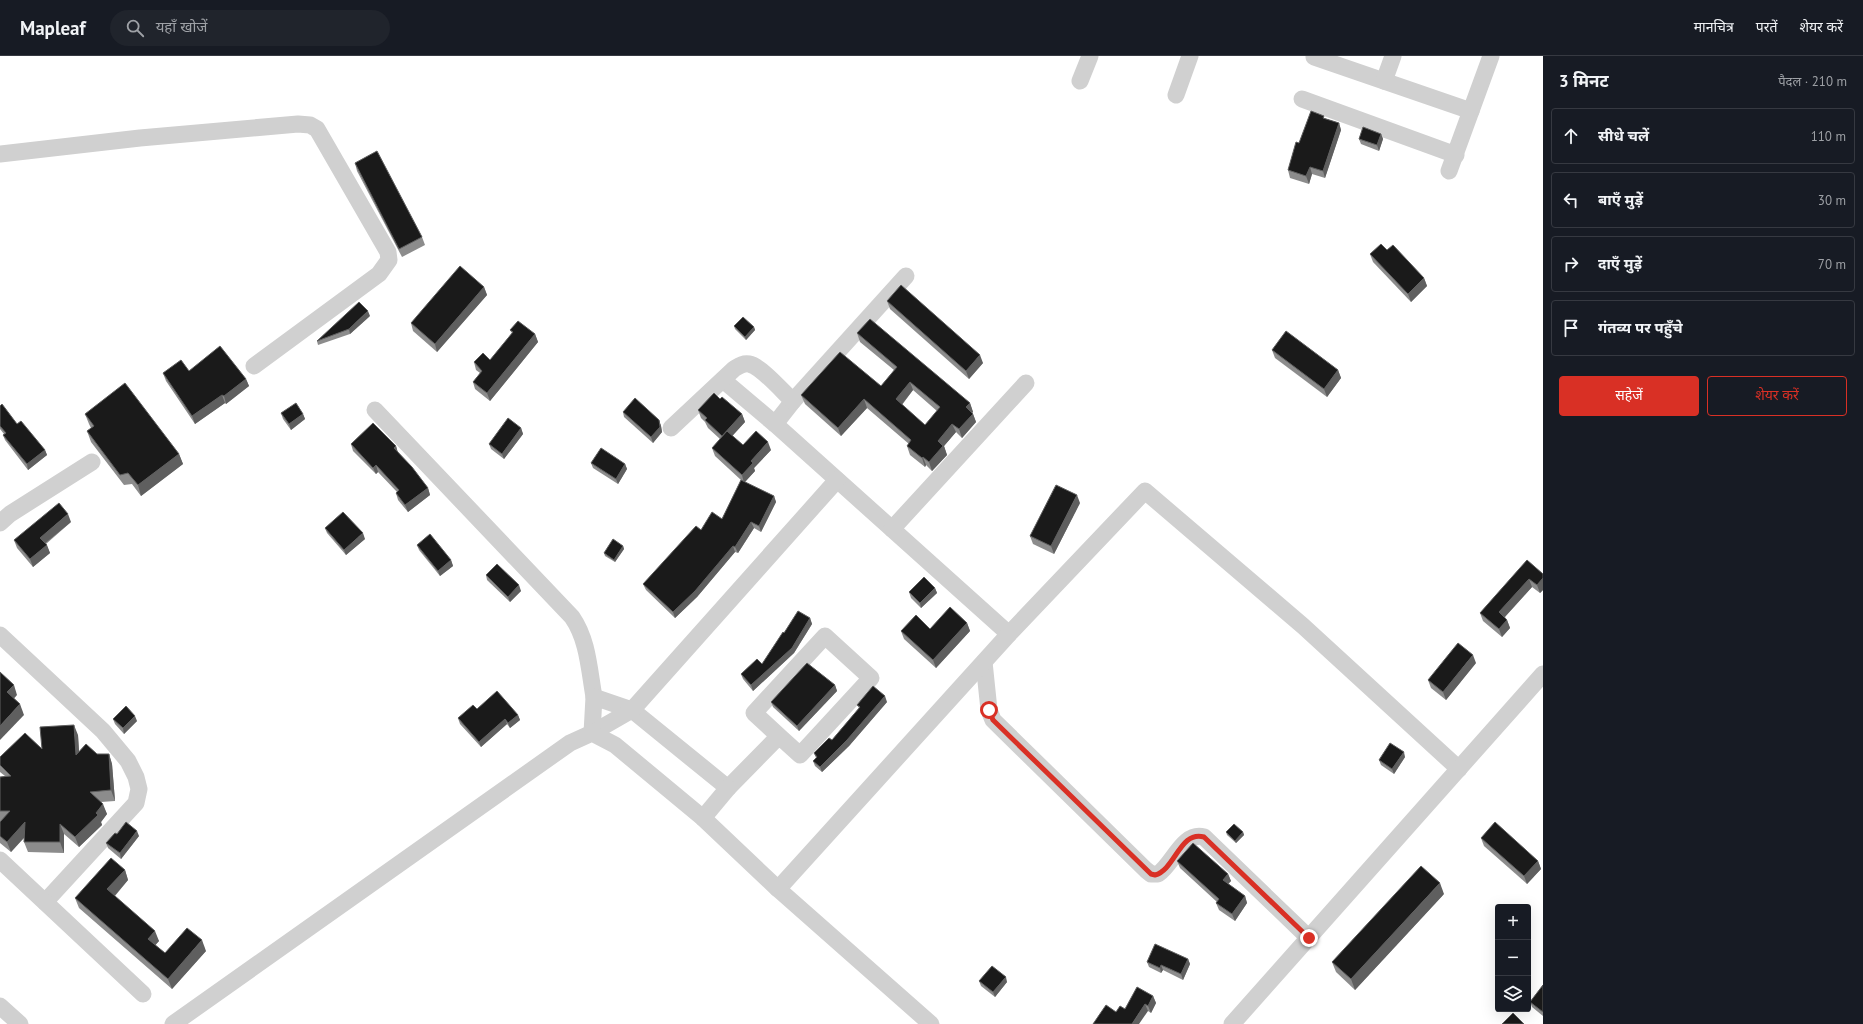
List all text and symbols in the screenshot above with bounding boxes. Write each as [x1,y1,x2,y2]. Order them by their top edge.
search box [110,10,390,46]
text: Mapleaf [20,16,86,40]
icon: search [124,17,146,39]
text: यहाँ खोजें [156,17,208,36]
text: मानचित्र [1694,18,1734,36]
text: परतें [1756,18,1777,36]
text: शेयर करें [1799,18,1843,36]
text: 3 मिनट [1559,70,1609,92]
text: पैदल · 210 m [1778,73,1847,90]
icon: ahead [1560,125,1582,147]
text: सीधे चलें [1598,126,1649,145]
text: 110 m [1811,128,1846,145]
icon: left [1560,189,1582,211]
text: बाएँ मुड़ें [1598,190,1643,209]
text: 30 m [1818,192,1846,209]
icon: right [1560,253,1582,275]
text: दाएँ मुड़ें [1598,254,1642,273]
text: 70 m [1818,256,1846,273]
icon: arrive [1560,317,1582,339]
text: गंतव्य पर पहुँचे [1598,318,1683,337]
button: सहेजें [1559,376,1699,416]
button: शेयर करें [1707,376,1847,416]
route start [980,701,998,719]
map controls [1495,904,1531,1012]
button: + [1495,904,1531,940]
route end [1300,929,1318,947]
button: − [1495,940,1531,976]
button: layers [1495,976,1531,1012]

